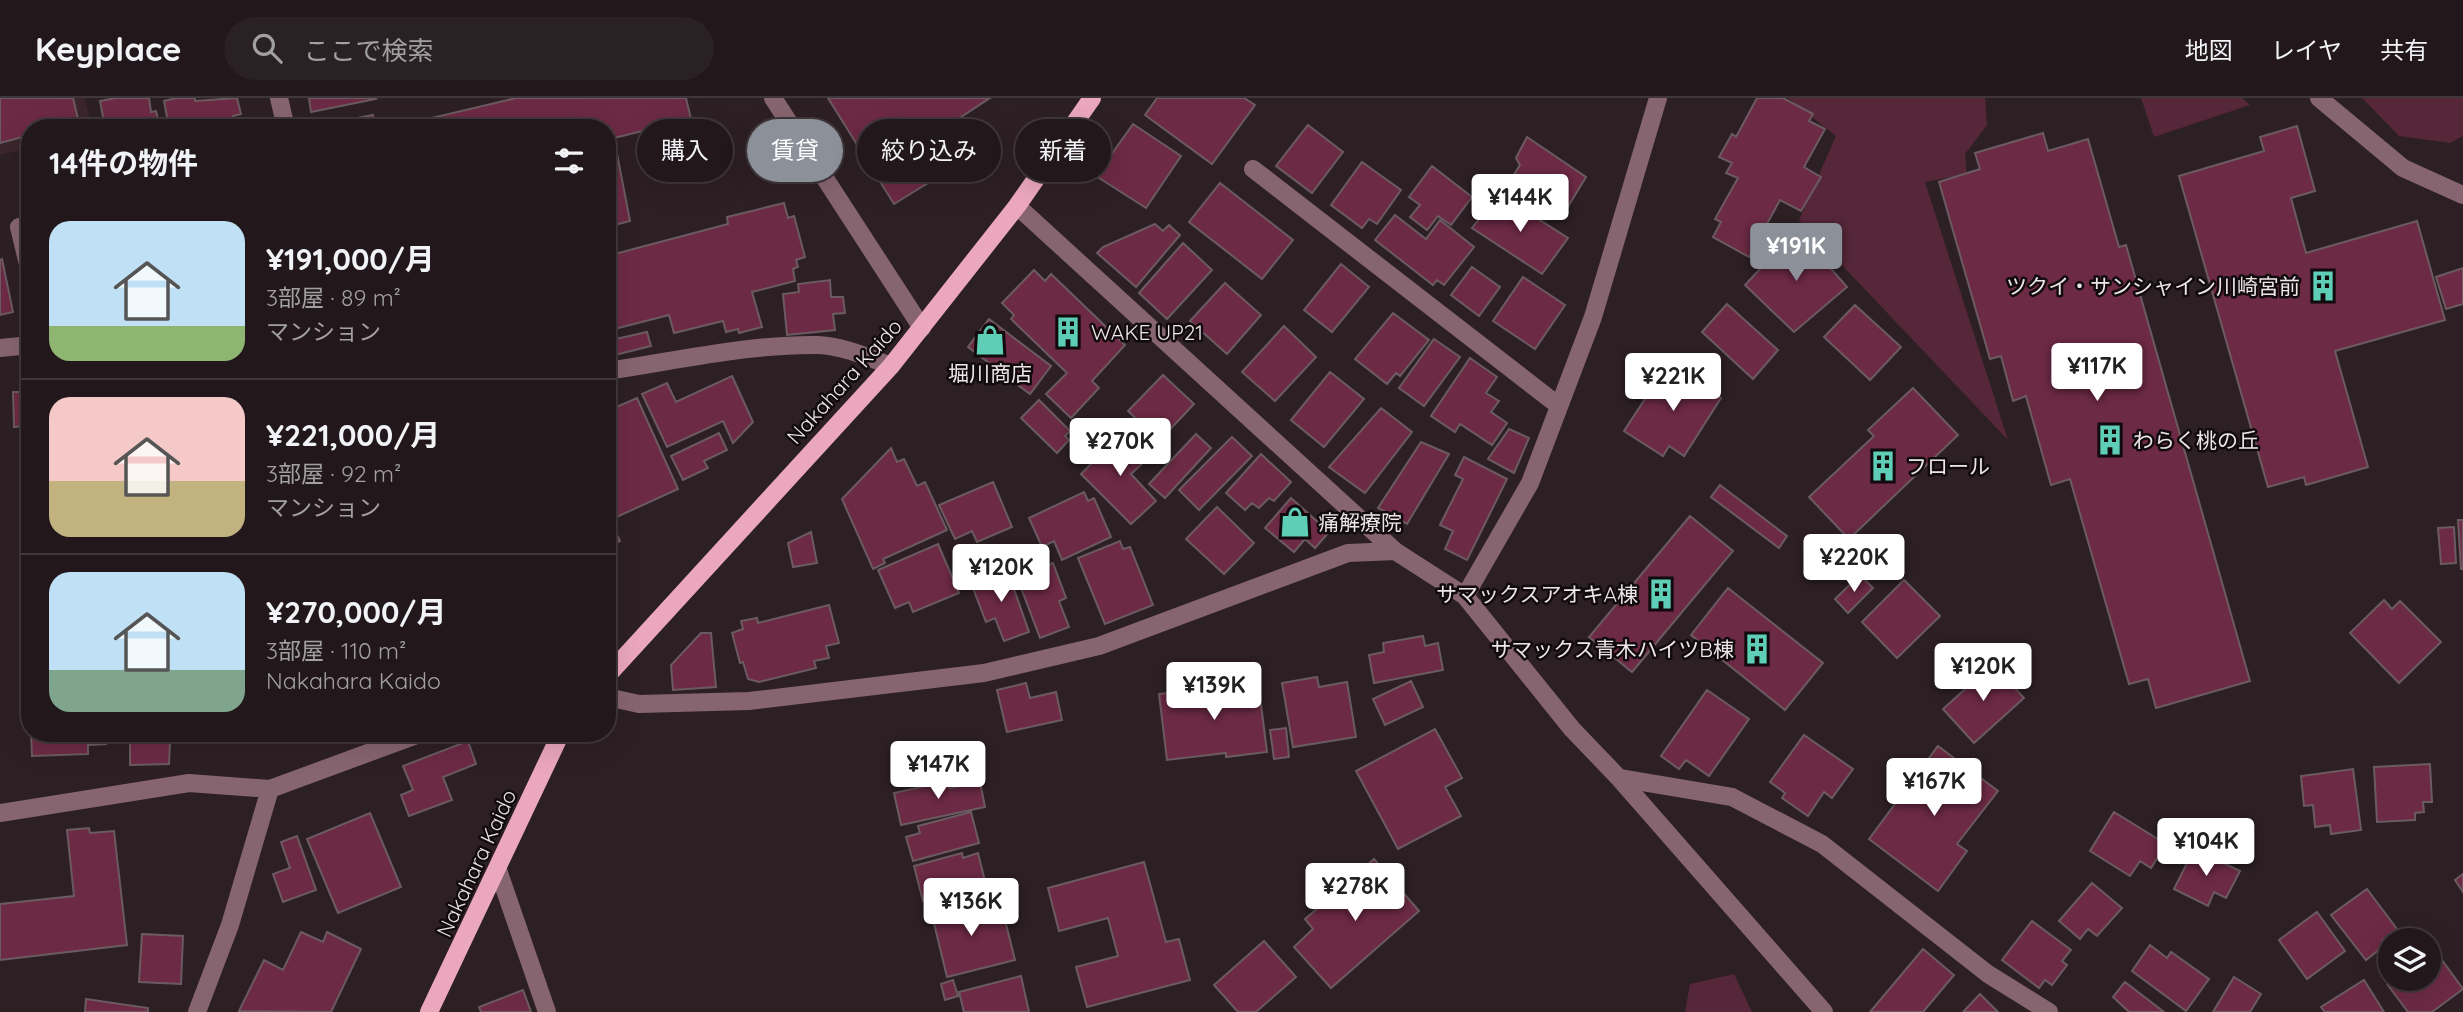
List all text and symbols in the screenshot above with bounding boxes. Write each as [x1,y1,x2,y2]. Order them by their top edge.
search box [224,17,714,80]
text: Keyplace [35,28,182,69]
icon: search [248,29,286,67]
text: ここで検索 [304,34,434,67]
text: 地図 [2185,35,2233,65]
text: レイヤ [2271,35,2342,65]
text: 共有 [2380,35,2428,65]
chip: 購入 [637,119,733,182]
chip: 賃貸 [747,119,843,182]
chip: 絞り込み [857,119,1001,182]
chip: 新着 [1015,119,1111,182]
icon: filters [550,142,588,180]
text: 14件の物件 [49,144,198,182]
pin: ¥144K [1471,174,1569,234]
text: ¥144K [1488,182,1552,211]
pin: ¥191K [1747,223,1845,283]
text: ¥191K [1766,231,1826,260]
text: ¥191,000/月 [266,240,435,278]
icon: home [105,249,189,333]
building icon: ツクイ・サンシャイン川崎宮前 [2306,269,2340,303]
place label: ツクイ・サンシャイン川崎宮前 [2006,273,2300,299]
text: 3部屋 · 89 m² [266,283,401,312]
street label: Nakahara Kaido [781,313,907,449]
building icon: WAKE UP21 [1051,315,1085,349]
text: マンション [266,317,381,346]
place label: WAKE UP21 [1091,319,1203,345]
shop icon: 堀川商店 [973,323,1007,357]
pin: ¥117K [2048,344,2146,403]
text: ¥117K [2067,351,2127,380]
pin: ¥221K [1624,354,1722,413]
place label: 堀川商店 [948,360,1032,386]
text: ¥221K [1641,361,1705,390]
text: ¥221,000/月 [266,416,440,454]
pin: ¥270K [1071,418,1169,478]
building icon: わらく桃の丘 [2093,423,2127,457]
icon: home [105,425,189,509]
text: ¥270K [1086,426,1154,455]
place label: わらく桃の丘 [2133,427,2259,453]
building icon: フロール [1866,449,1900,483]
place label: フロール [1906,453,1990,479]
text: 3部屋 · 92 m² [266,459,401,488]
text: マンション [266,493,381,522]
shop icon: 痛解療院 [1278,505,1312,539]
place label: 痛解療院 [1318,509,1402,535]
pin: ¥220K [1805,534,1903,594]
text: ¥220K [1819,542,1889,571]
pin: ¥120K [952,545,1050,604]
text: ¥120K [969,552,1033,581]
building icon: サマックスアオキA棟 [1644,577,1678,611]
place label: サマックスアオキA棟 [1436,581,1638,607]
text: ¥270,000/月 [266,593,446,631]
icon: home [105,600,189,684]
building icon: サマックス青木ハイツB棟 [1740,632,1774,666]
text: 3部屋 · 110 m² [266,636,406,665]
place label: サマックス青木ハイツB棟 [1490,636,1734,662]
pin: ¥120K [1934,644,2032,703]
text: ¥120K [1951,651,2015,680]
pin: ¥139K [1165,662,1263,722]
text: Nakahara Kaido [266,666,441,695]
text: ¥139K [1182,670,1246,699]
pin: ¥147K [889,742,987,801]
text: ¥147K [906,749,970,778]
pin: ¥167K [1885,758,1983,818]
text: ¥167K [1902,766,1966,795]
street label: Nakahara Kaido [430,785,522,941]
pin: ¥104K [2157,818,2255,878]
text: ¥104K [2173,826,2239,855]
pin: ¥278K [1306,864,1404,923]
text: ¥278K [1321,871,1389,900]
pin: ¥136K [922,878,1020,938]
text: ¥136K [940,886,1002,915]
map controls [2378,928,2441,991]
button: layers [2378,928,2441,991]

